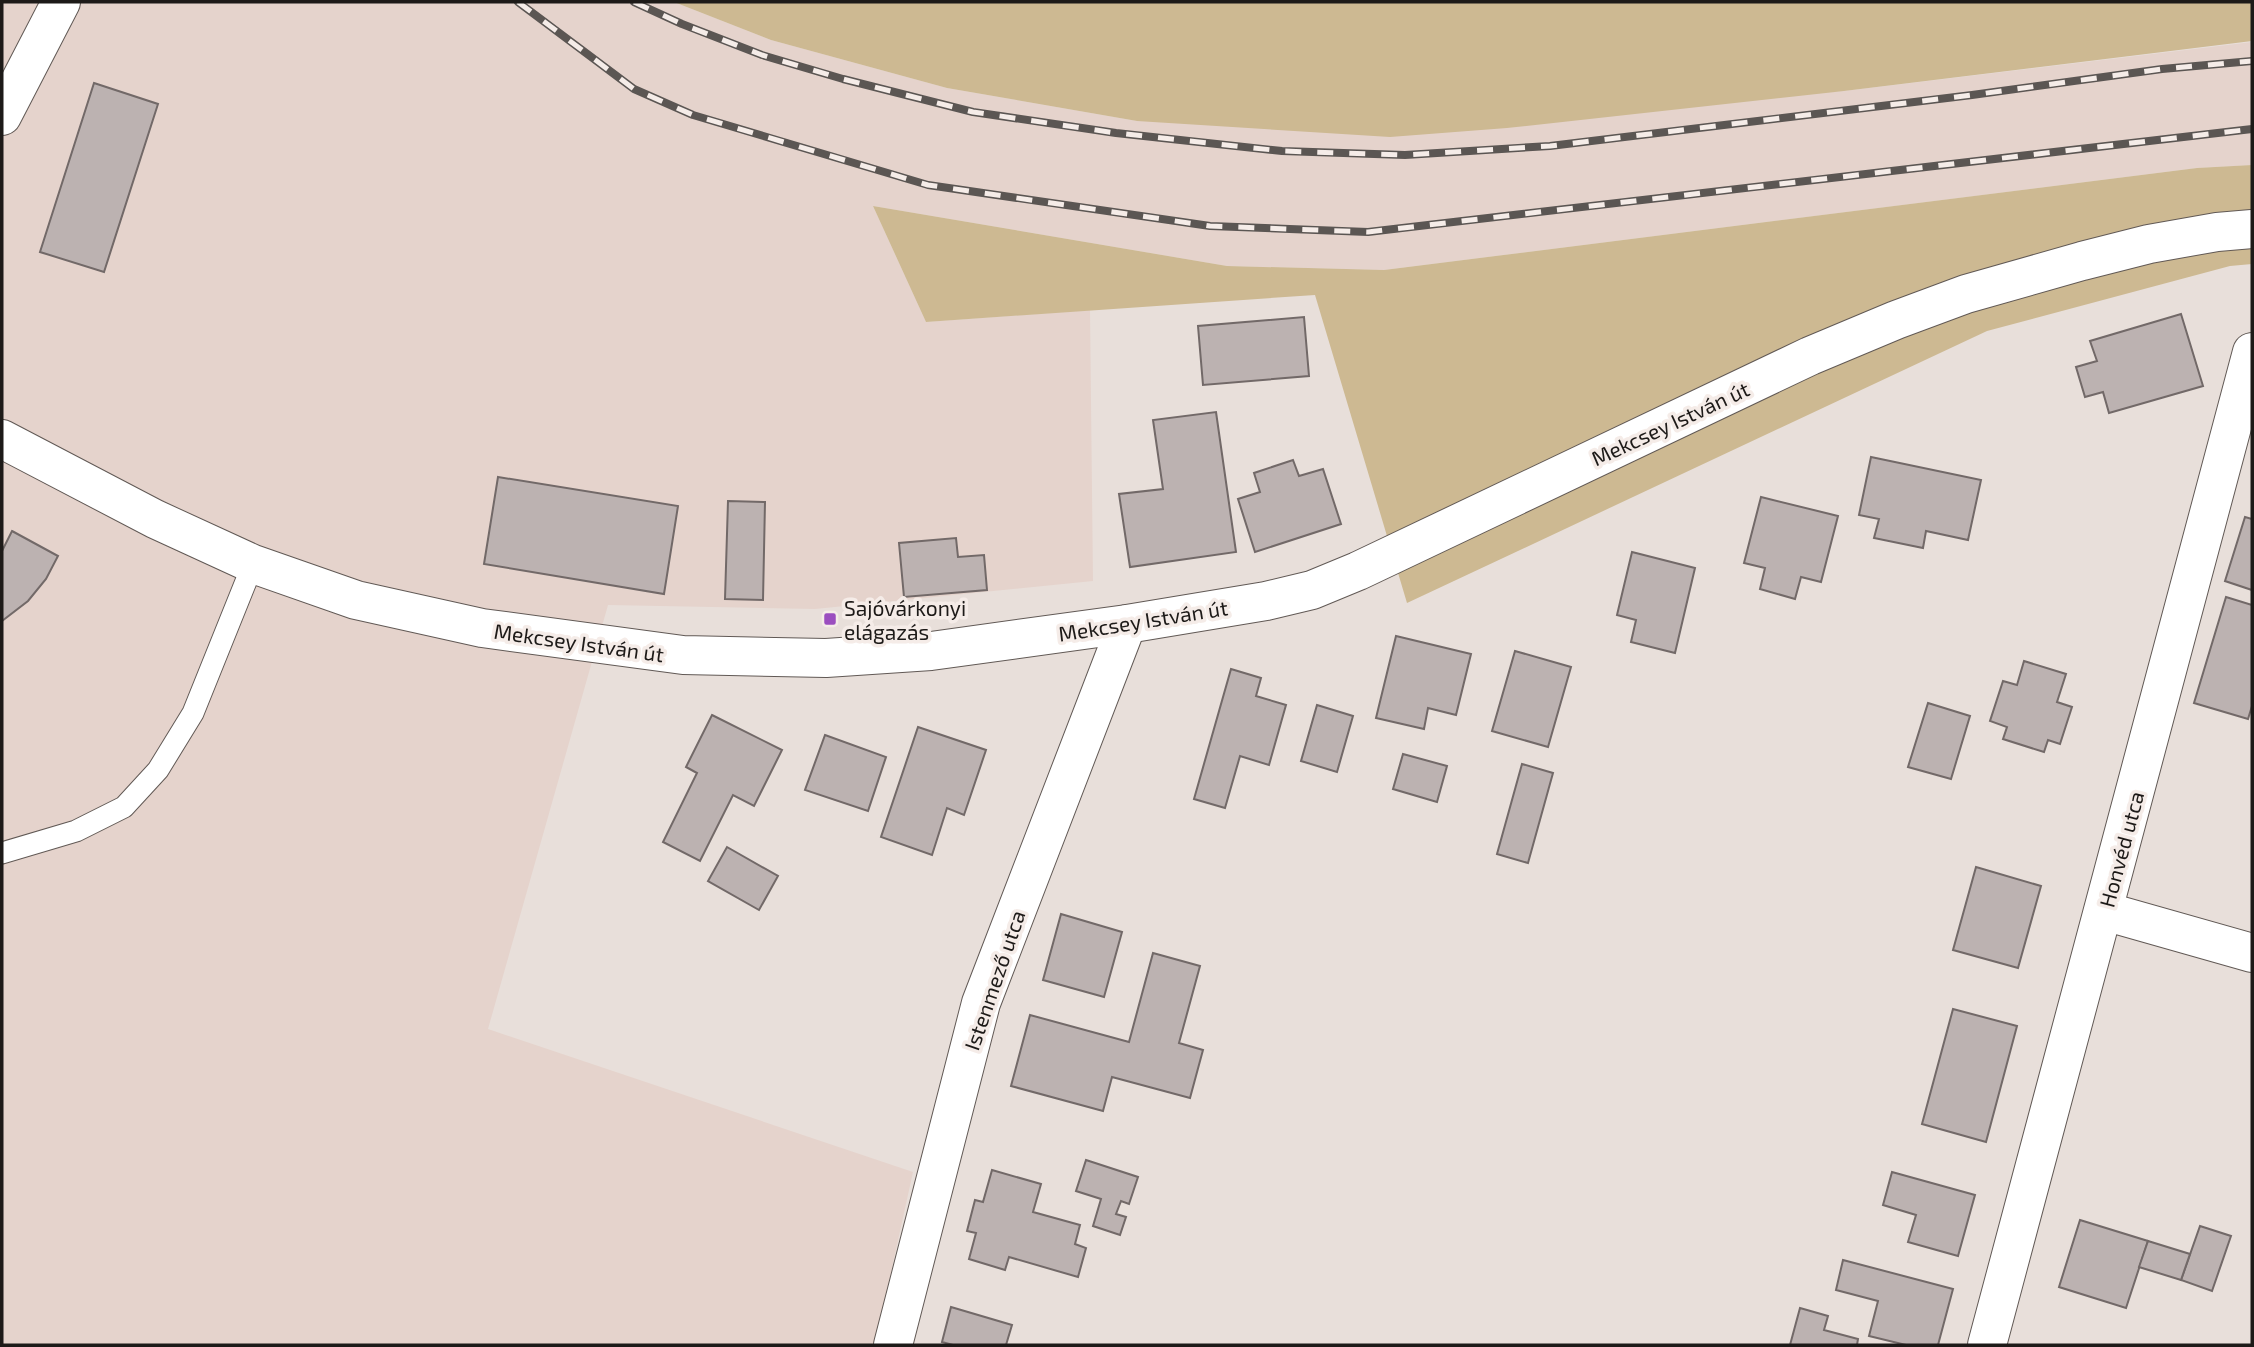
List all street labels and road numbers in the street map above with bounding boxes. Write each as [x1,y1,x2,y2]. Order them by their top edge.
street label: Mekcsey István út [1587,376,1753,470]
street label: Mekcsey István út [1057,594,1229,646]
street label: Mekcsey István út [493,618,665,666]
street label: Honvéd utca [2094,788,2148,910]
street label: Istenmező utca [958,907,1030,1053]

